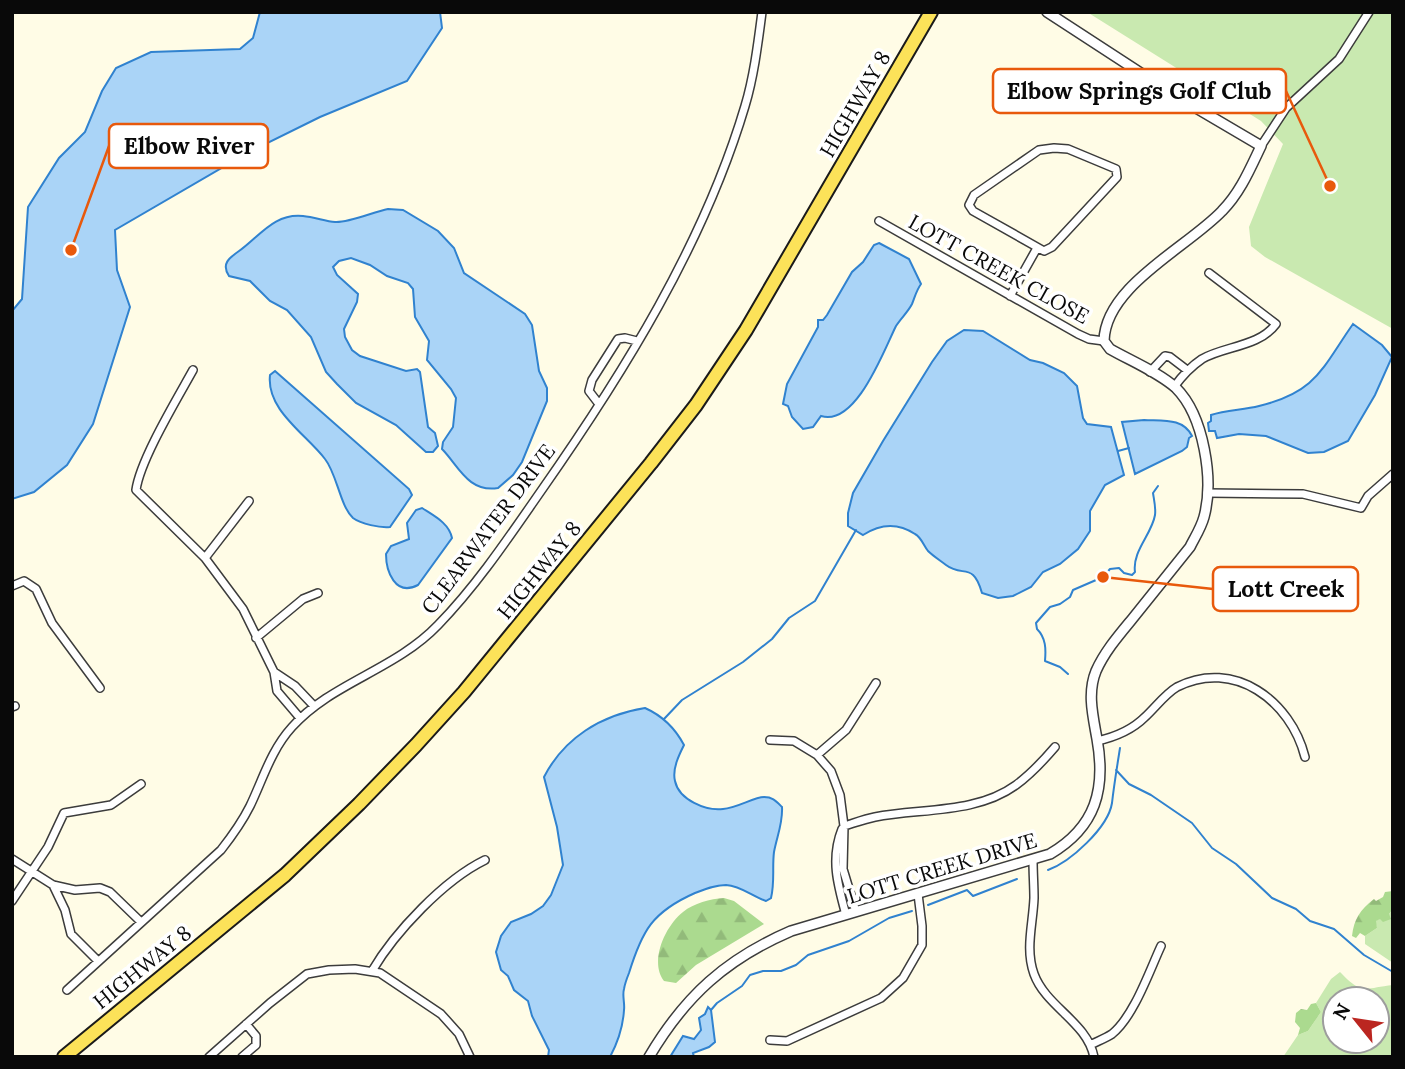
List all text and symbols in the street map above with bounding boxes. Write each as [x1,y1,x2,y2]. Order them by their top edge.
street label: HIGHWAY 8 [814,46,896,162]
callout: Elbow Springs Golf Club [993,69,1286,113]
text: Elbow Springs Golf Club [1006,76,1272,105]
callout: Elbow River [109,124,268,168]
text: Elbow River [124,131,254,160]
street label: LOTT CREEK CLOSE [904,208,1094,330]
street label: CLEARWATER DRIVE [415,439,561,619]
street label: HIGHWAY 8 [491,515,587,625]
callout: Lott Creek [1213,567,1358,611]
text: Lott Creek [1227,574,1345,603]
street label: LOTT CREEK DRIVE [844,826,1040,910]
street label: HIGHWAY 8 [87,919,197,1015]
north arrow [1321,985,1391,1055]
text: N [1327,999,1355,1024]

